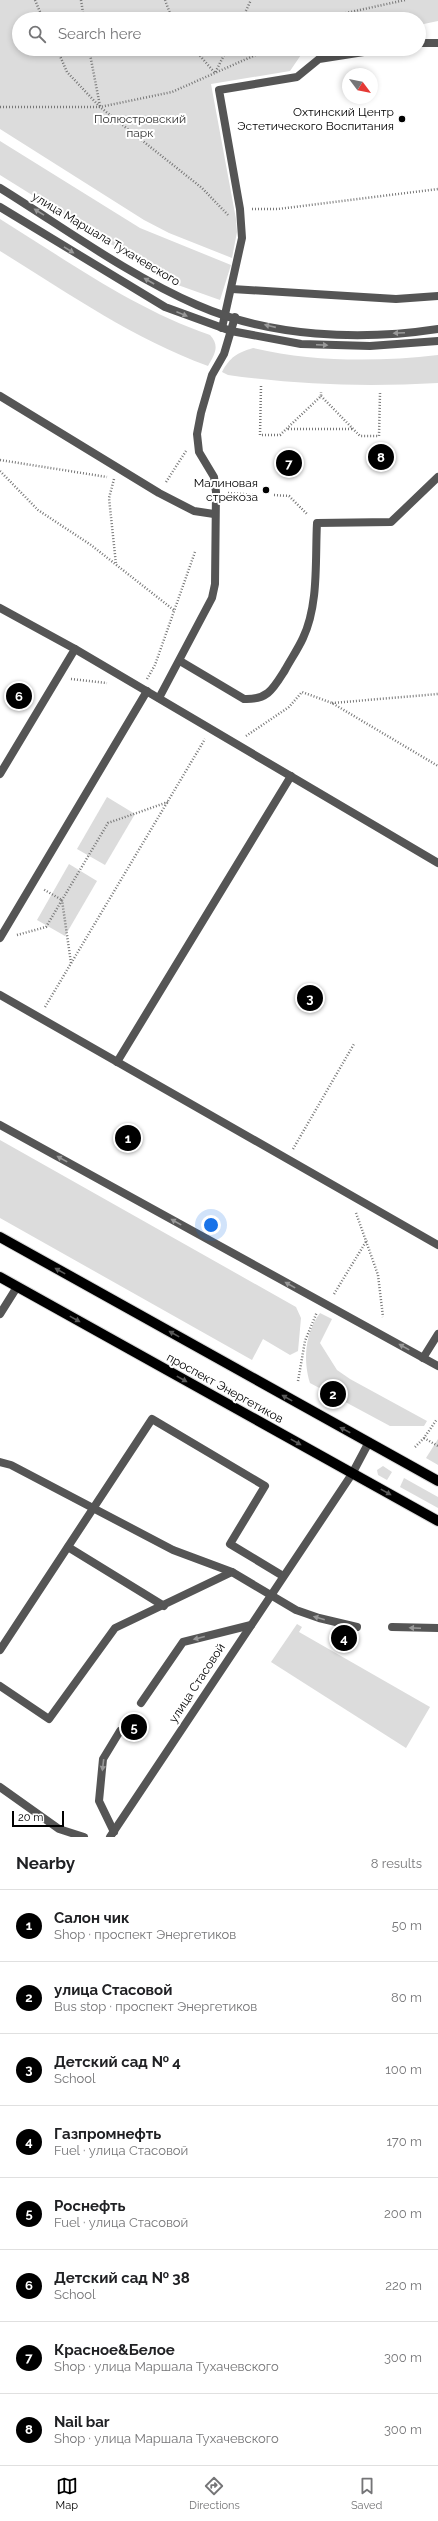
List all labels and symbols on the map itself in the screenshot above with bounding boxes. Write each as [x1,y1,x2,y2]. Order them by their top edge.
north arrow [342,68,378,104]
place label: Охтинский Центр Эстетического Воспитания [237,105,394,133]
park label: Полюстровский парк [94,112,186,140]
marker: Охтинский Центр Эстетического Воспитания [397,114,407,124]
street label: улица Маршала Тухачевского [29,189,183,289]
one-way arrow [34,208,44,216]
one-way arrow [64,246,74,254]
one-way arrow [143,277,155,284]
one-way arrow [176,311,187,317]
one-way arrow [264,323,276,329]
one-way arrow [393,330,405,337]
one-way arrow [316,342,329,348]
pin: 8 [368,442,394,472]
pin: 7 [276,448,302,478]
place label: Малиновая стрекоза [194,476,258,504]
marker: Малиновая стрекоза [261,485,271,495]
pin: 6 [6,681,32,711]
pin: 3 [297,983,323,1013]
pin: 1 [115,1123,141,1153]
one-way arrow [57,1156,68,1162]
your location [201,1215,221,1235]
one-way arrow [170,1218,182,1225]
one-way arrow [54,1268,66,1275]
one-way arrow [284,1281,296,1288]
one-way arrow [70,1316,81,1323]
one-way arrow [168,1331,180,1338]
one-way arrow [398,1344,410,1351]
street label: проспект Энергетиков [164,1350,286,1426]
one-way arrow [176,1375,188,1382]
pin: 2 [320,1379,346,1409]
one-way arrow [281,1394,293,1401]
one-way arrow [340,1426,351,1433]
one-way arrow [290,1439,302,1446]
one-way arrow [380,1489,392,1496]
one-way arrow [313,1615,325,1621]
pin: 4 [331,1623,357,1653]
one-way arrow [408,1625,421,1631]
one-way arrow [193,1635,205,1641]
street label: улица Стасовой [166,1641,228,1725]
pin: 5 [121,1712,147,1742]
one-way arrow [99,1759,106,1771]
scale bar [12,1809,64,1828]

